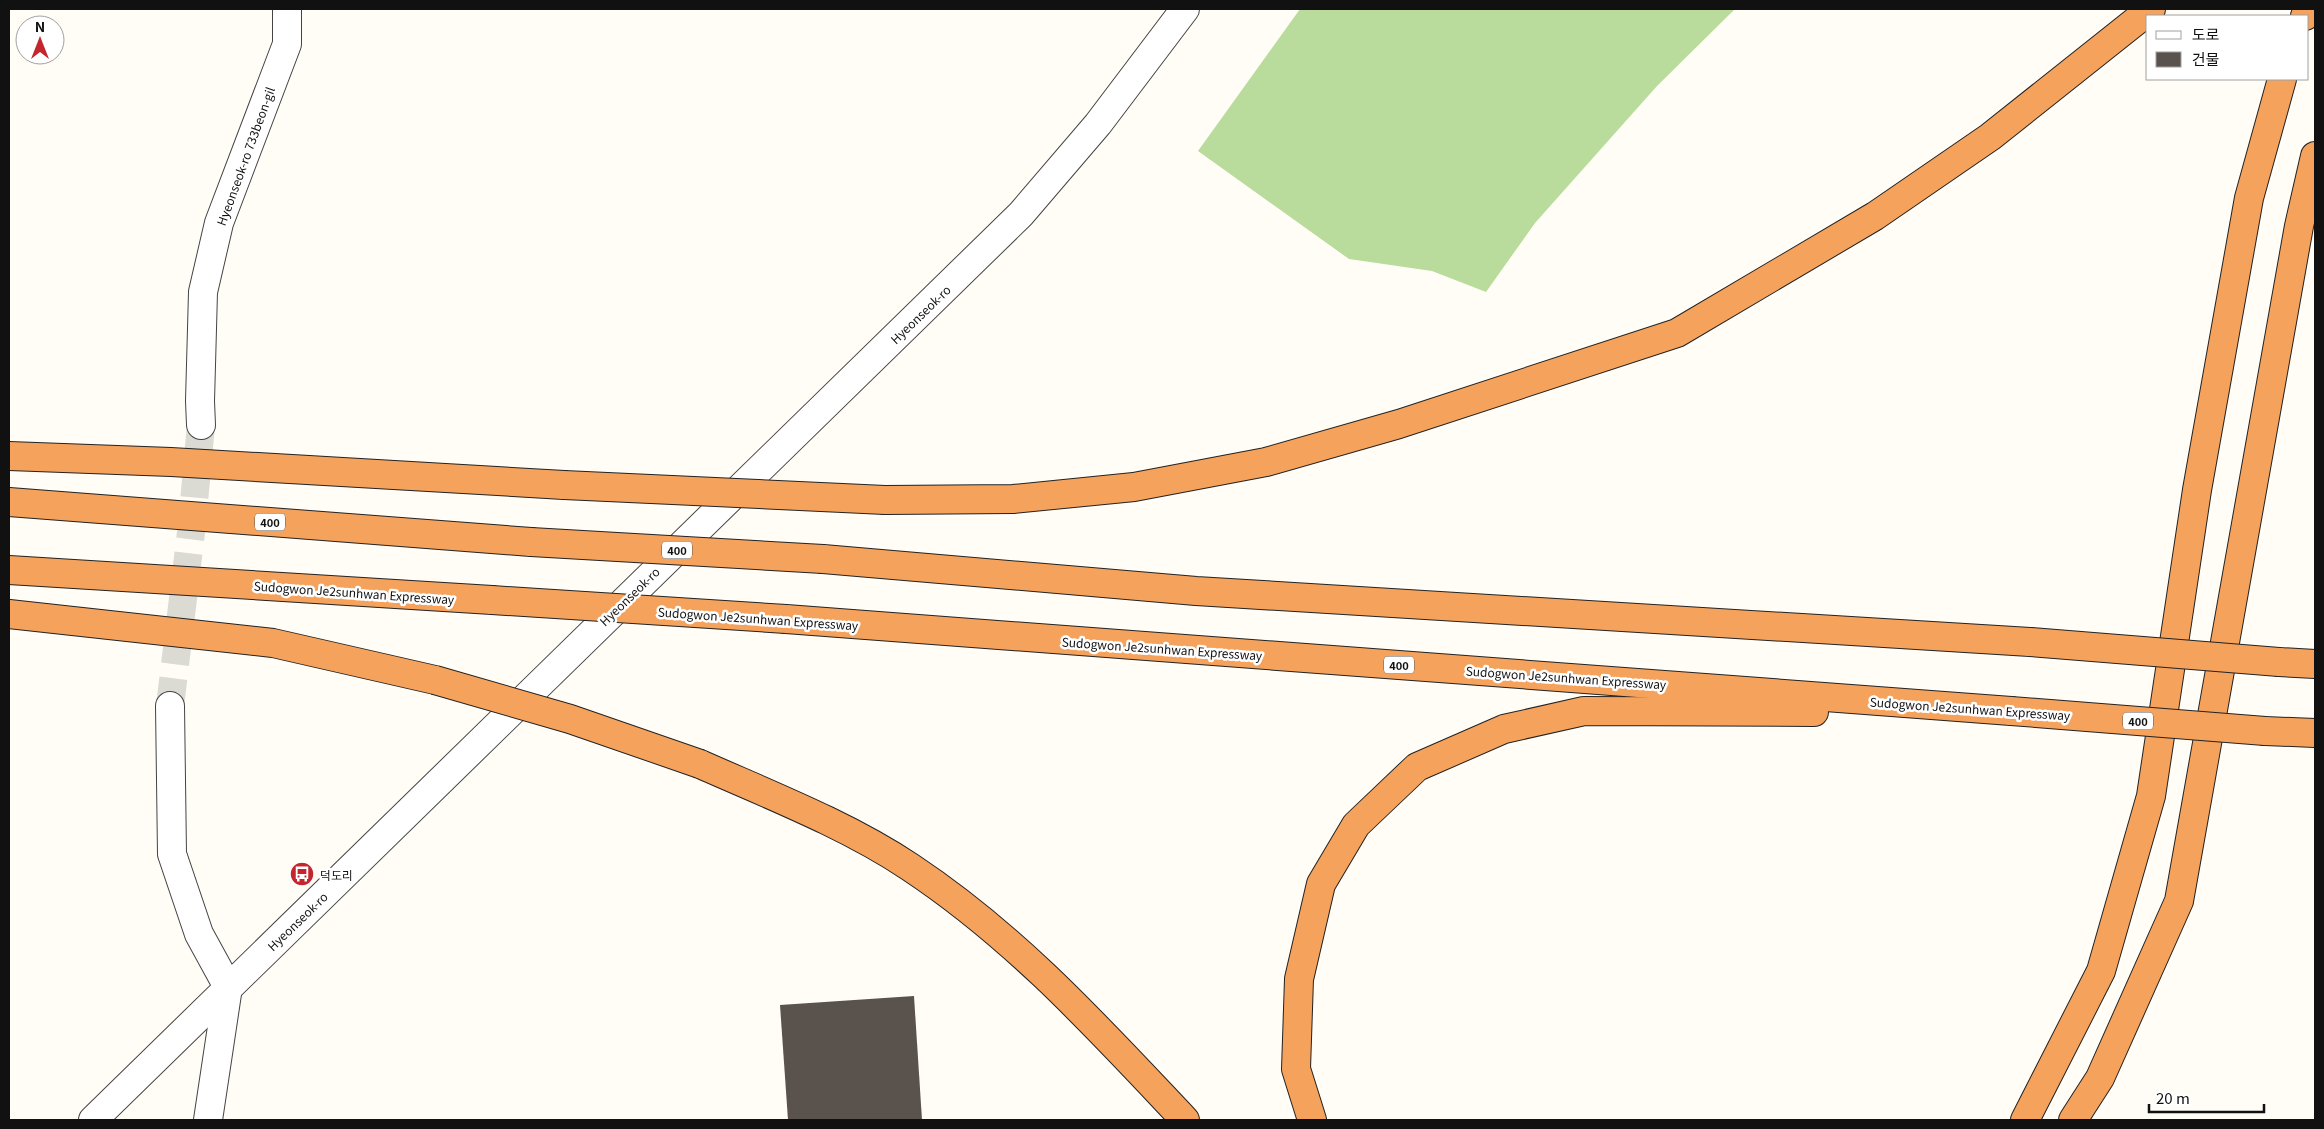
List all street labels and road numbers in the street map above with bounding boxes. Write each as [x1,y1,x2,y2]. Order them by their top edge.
street label: Hyeonseok-ro 733beon-gil [212,84,278,228]
street label: Hyeonseok-ro [886,281,954,347]
road number: 400 [255,514,285,530]
road number: 400 [662,542,692,558]
street label: Hyeonseok-ro [595,563,663,629]
street label: Sudogwon Je2sunhwan Expressway [253,577,456,608]
street label: Sudogwon Je2sunhwan Expressway [657,603,860,634]
street label: Sudogwon Je2sunhwan Expressway [1061,633,1264,664]
road number: 400 [1384,656,1414,674]
street label: Sudogwon Je2sunhwan Expressway [1465,662,1668,693]
street label: Sudogwon Je2sunhwan Expressway [1869,693,2072,724]
road number: 400 [2123,712,2153,729]
street label: Hyeonseok-ro [263,888,331,954]

